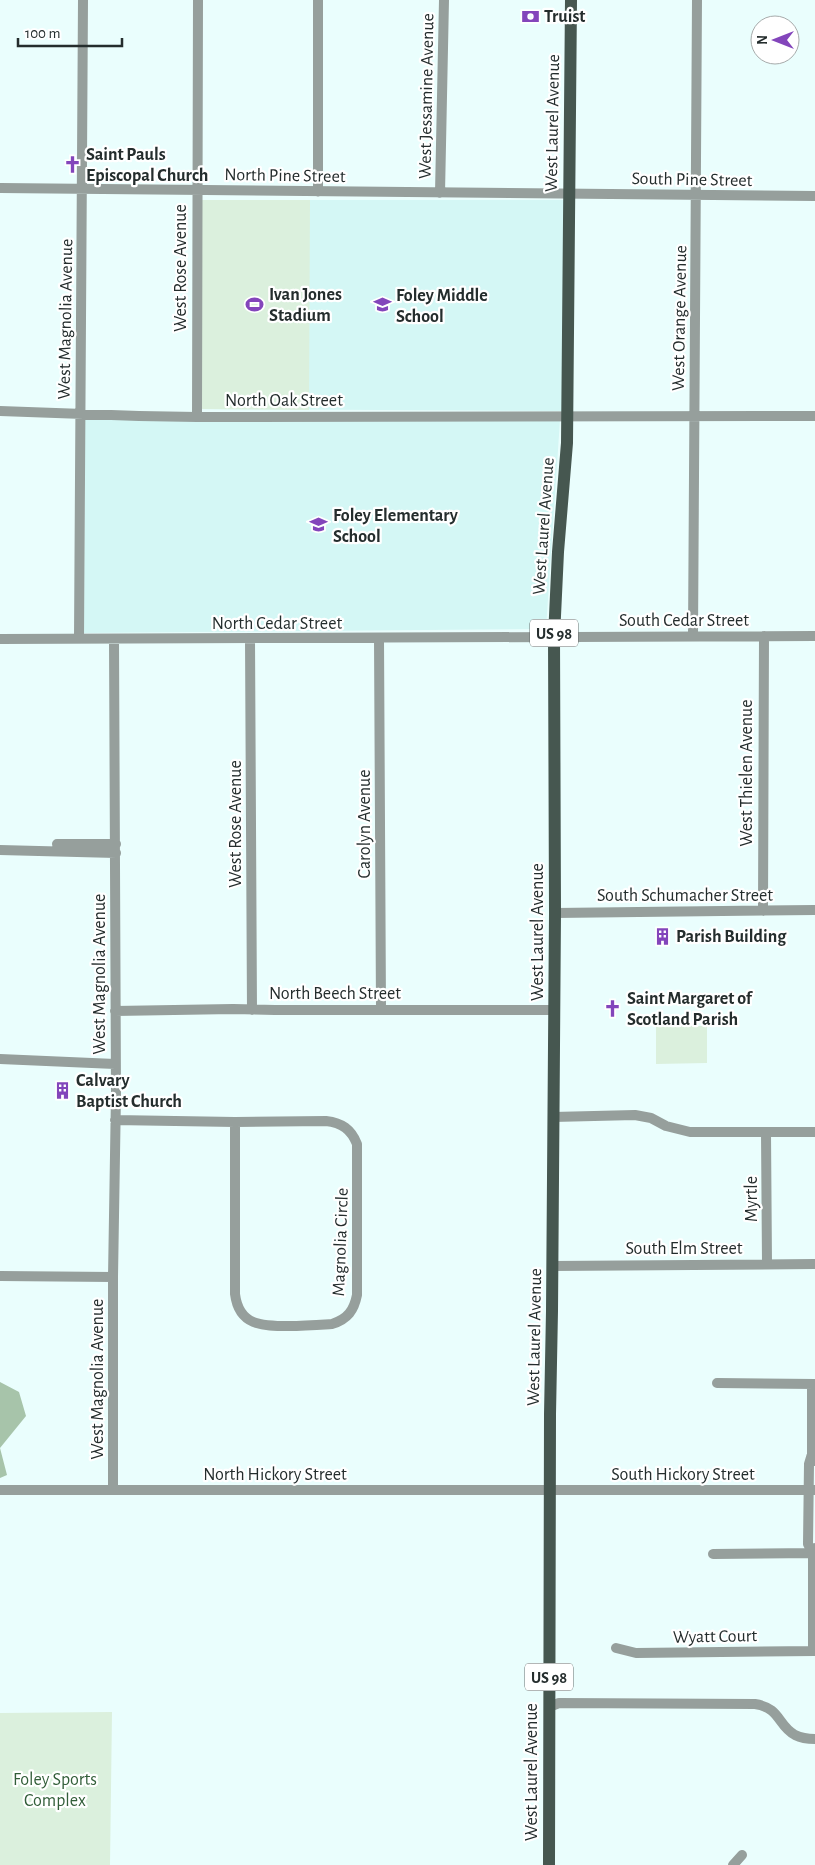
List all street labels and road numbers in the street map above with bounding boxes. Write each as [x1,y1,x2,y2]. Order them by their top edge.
street label: West Jessamine Avenue [417,13,437,179]
street label: West Laurel Avenue [543,54,563,192]
street label: North Pine Street [224,166,346,186]
street label: South Pine Street [631,170,753,190]
street label: West Rose Avenue [172,204,190,332]
street label: West Magnolia Avenue [56,238,76,400]
street label: West Orange Avenue [670,245,690,391]
street label: North Oak Street [225,392,343,410]
street label: West Laurel Avenue [530,457,558,595]
street label: South Cedar Street [619,612,749,630]
street label: North Cedar Street [212,615,342,633]
road number: US 98 [530,620,578,646]
street label: West Thielen Avenue [738,699,756,847]
street label: West Rose Avenue [227,760,245,888]
street label: Carolyn Avenue [356,770,374,878]
street label: West Laurel Avenue [529,863,547,1001]
street label: South Schumacher Street [597,887,773,905]
street label: West Magnolia Avenue [91,894,109,1054]
street label: North Beech Street [269,985,401,1003]
street label: Myrtle [743,1176,761,1222]
street label: Magnolia Circle [330,1187,352,1297]
street label: South Elm Street [625,1240,743,1258]
street label: West Laurel Avenue [525,1268,545,1406]
street label: West Magnolia Avenue [89,1299,107,1459]
street label: North Hickory Street [203,1466,347,1484]
street label: South Hickory Street [611,1466,755,1484]
street label: Wyatt Court [673,1627,758,1647]
road number: US 98 [525,1664,573,1690]
street label: West Laurel Avenue [523,1703,541,1841]

